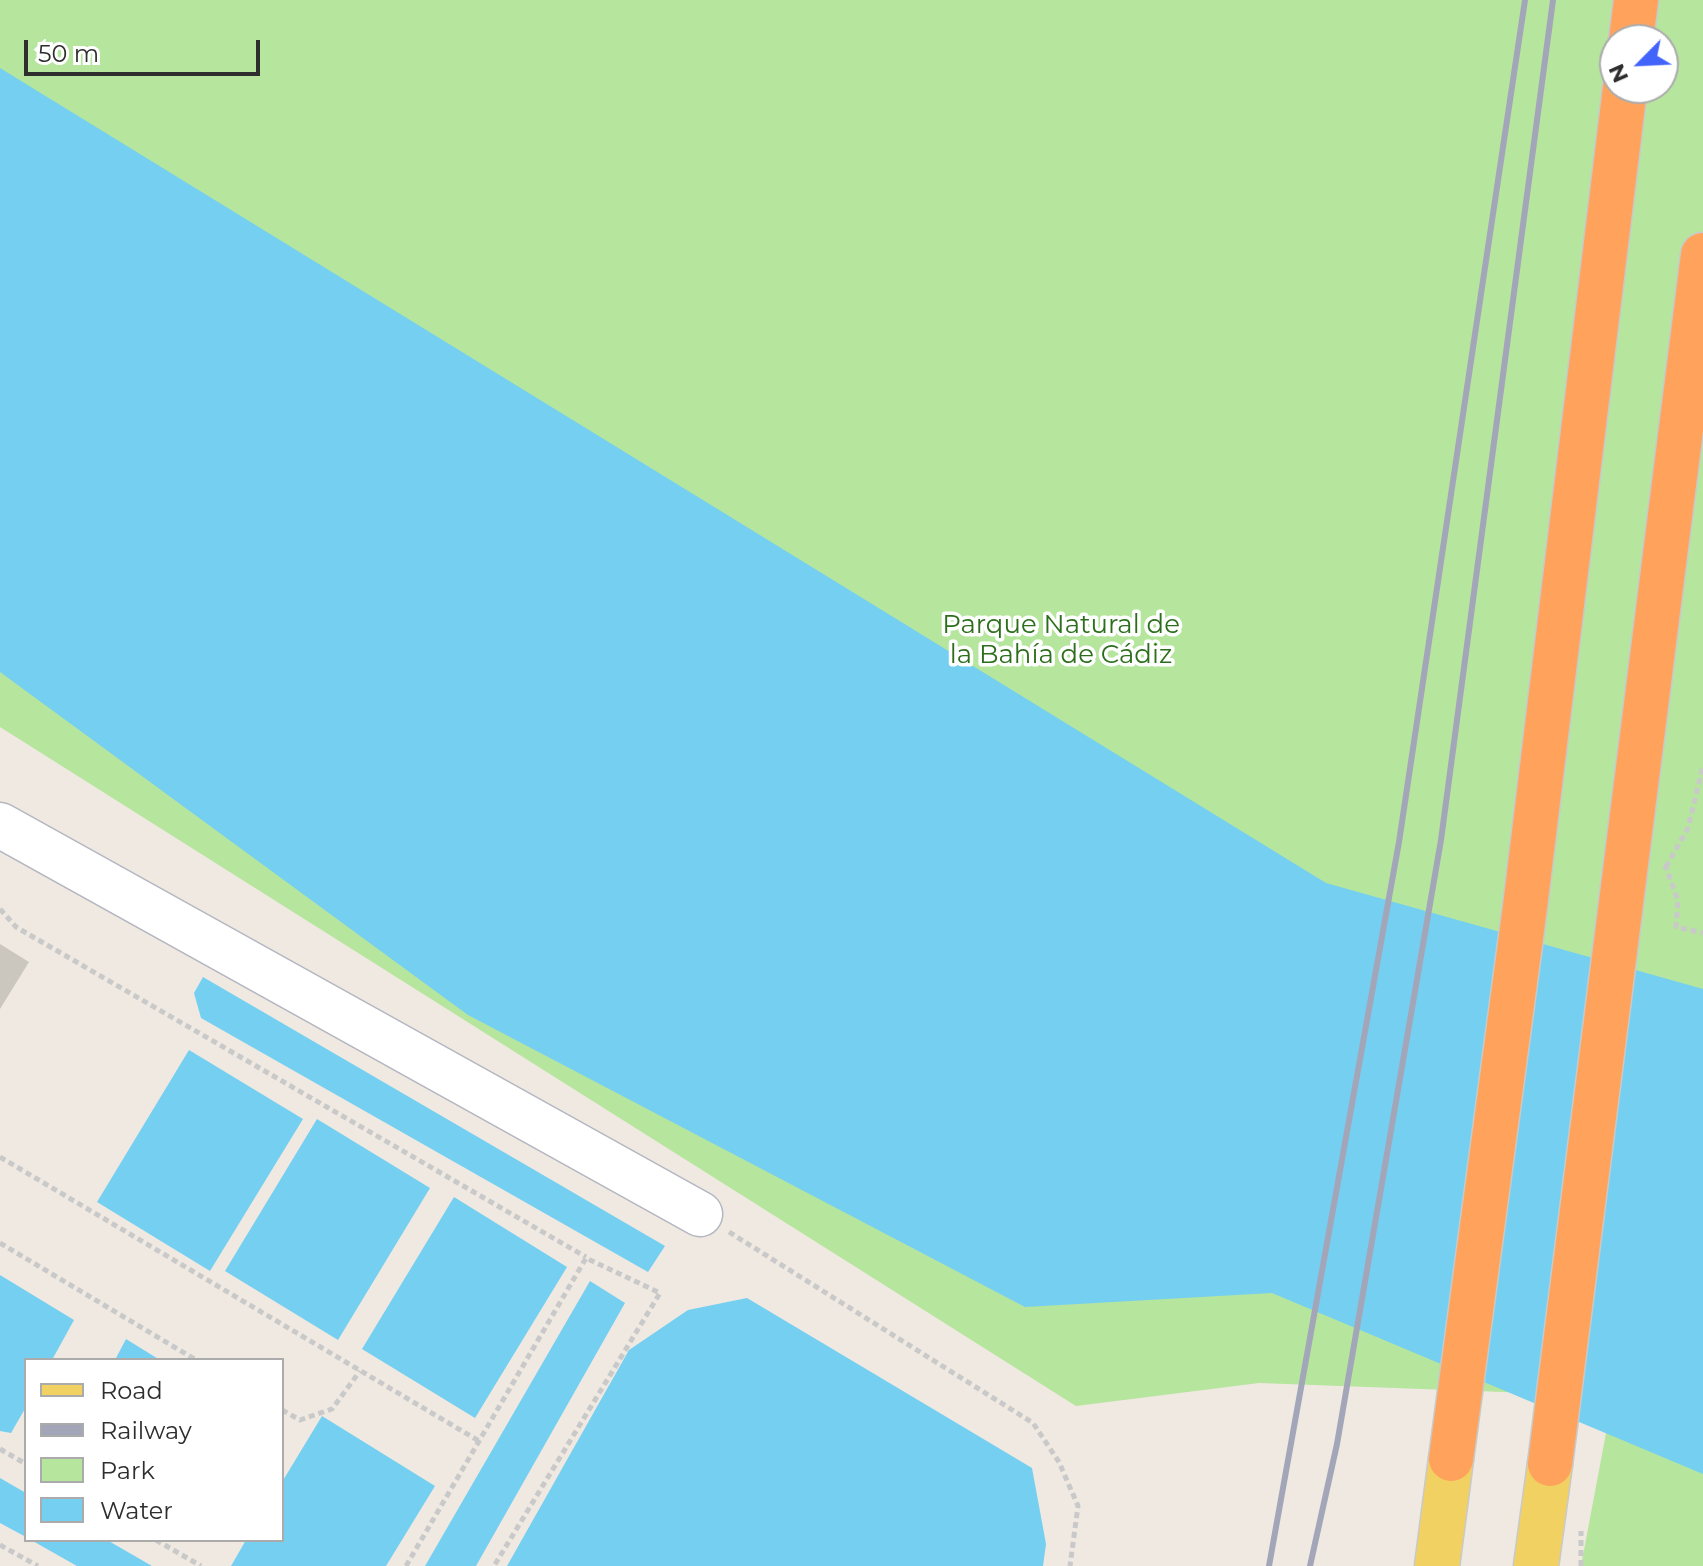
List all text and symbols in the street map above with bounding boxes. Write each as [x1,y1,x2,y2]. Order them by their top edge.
scale bar [28,24,264,74]
north arrow [1599,24,1679,104]
text: 50 m [38,39,99,68]
text: N [1602,60,1634,87]
park label: Parque Natural de la Bahía de Cádiz [942,609,1180,670]
legend [24,1358,284,1542]
text: Road [100,1376,163,1405]
text: Railway [100,1416,192,1445]
text: Park [100,1456,155,1485]
text: Water [100,1496,173,1525]

